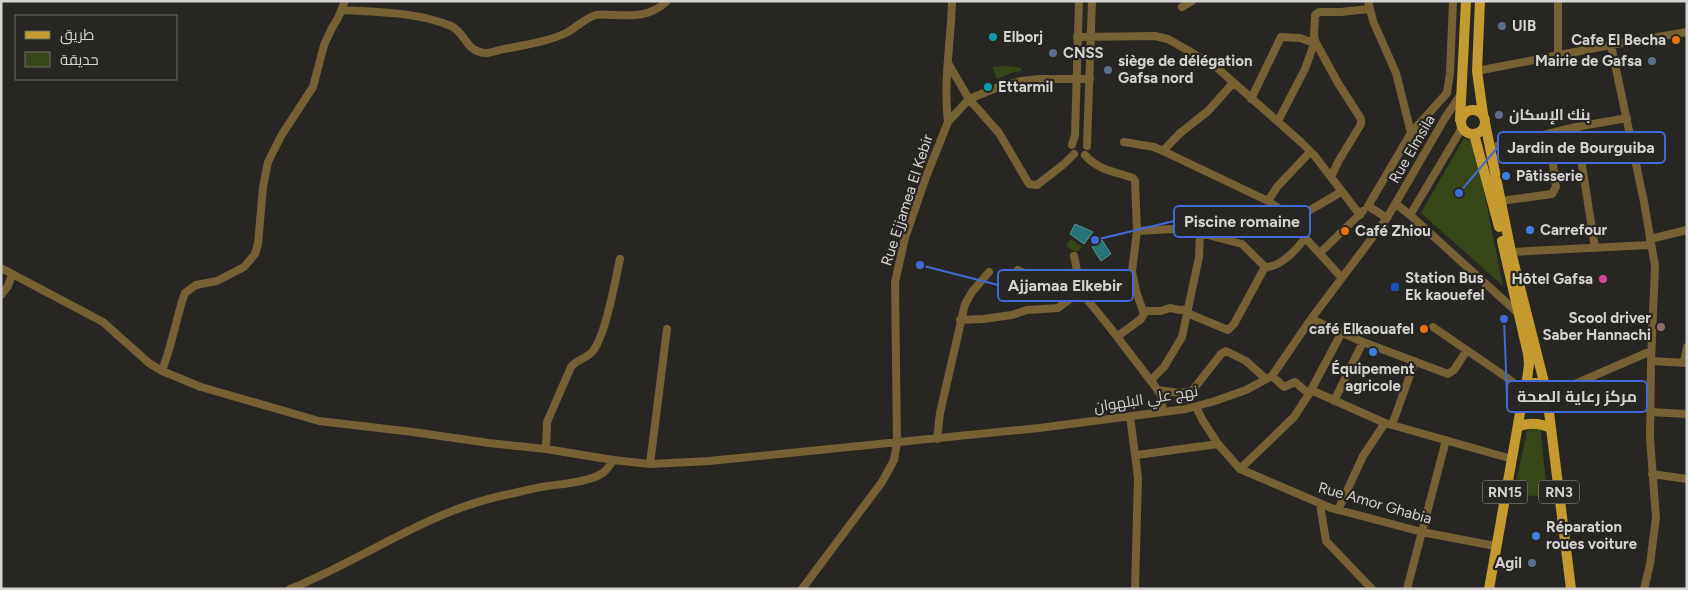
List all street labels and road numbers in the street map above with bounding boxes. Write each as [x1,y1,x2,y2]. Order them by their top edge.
street label: Rue Elmsila [1385,112,1439,186]
street label: Rue Ejjamea El Kebir [877,132,937,268]
street label: نهج علي البلهوان [1093,382,1200,419]
street label: Rue Amor Ghabia [1316,478,1434,528]
road number: RN15 [1482,481,1528,504]
road number: RN3 [1539,481,1579,504]

